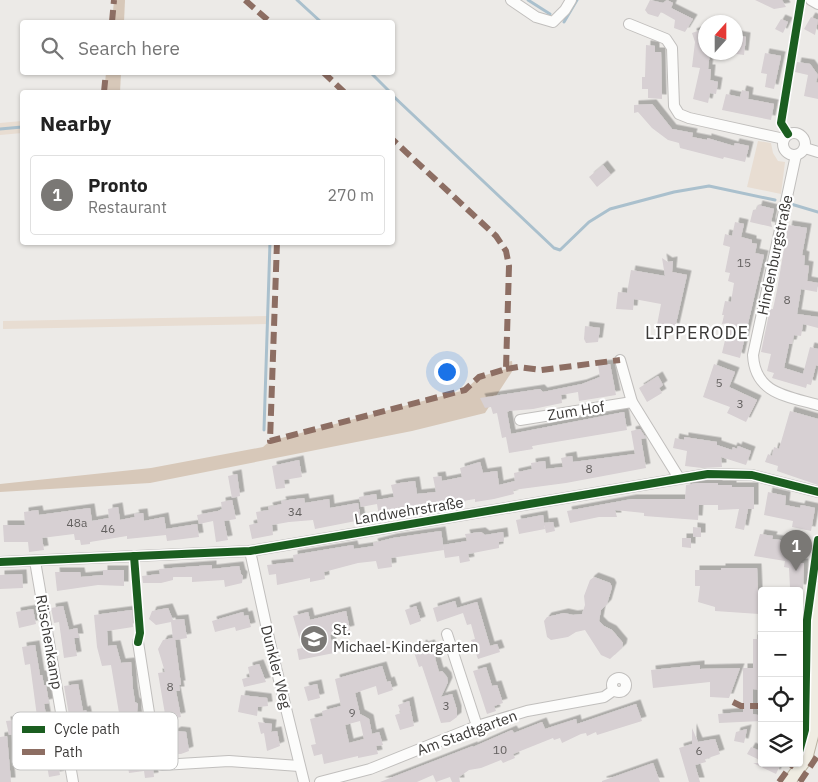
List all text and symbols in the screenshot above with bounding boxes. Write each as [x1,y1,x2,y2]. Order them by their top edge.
north arrow [698,15,743,60]
search box [20,20,395,75]
icon: search [38,34,66,62]
text: Search here [78,36,180,60]
text: Nearby [40,109,111,137]
text: Pronto [88,173,148,197]
text: 1 [52,185,62,205]
text: 270 m [327,185,374,205]
street label: Hindenburgstraße [752,193,797,317]
text: Restaurant [88,197,167,217]
house number: 15 [737,255,751,270]
house number: 8 [783,292,791,307]
district label: LIPPERODE [645,321,749,344]
your location [434,359,460,385]
house number: 5 [715,375,723,390]
house number: 3 [736,396,744,411]
street label: Zum Hof [546,397,606,424]
house number: 8 [585,461,593,476]
street label: Landwehrstraße [353,493,465,529]
house number: 34 [288,504,302,519]
house number: 48a [67,515,88,530]
house number: 46 [101,521,115,536]
pin: 1 [780,530,812,571]
map controls [758,587,803,767]
button: + [758,587,803,632]
street label: Rüschenkamp [32,593,67,691]
place label: St. Michael-Kindergarten [333,620,478,656]
street label: Dunkler Weg [257,623,296,711]
school or university icon: St. Michael-Kindergarten [299,624,329,654]
button: − [758,632,803,677]
button: locate [758,677,803,722]
house number: 8 [166,679,174,694]
house number: 3 [442,698,450,713]
house number: 9 [348,705,356,720]
street label: Am Stadtgarten [414,706,520,759]
legend [12,712,178,770]
text: Cycle path [54,720,120,738]
button: layers [758,722,803,767]
house number: 10 [493,742,507,757]
text: Path [54,743,83,761]
house number: 6 [695,743,703,758]

